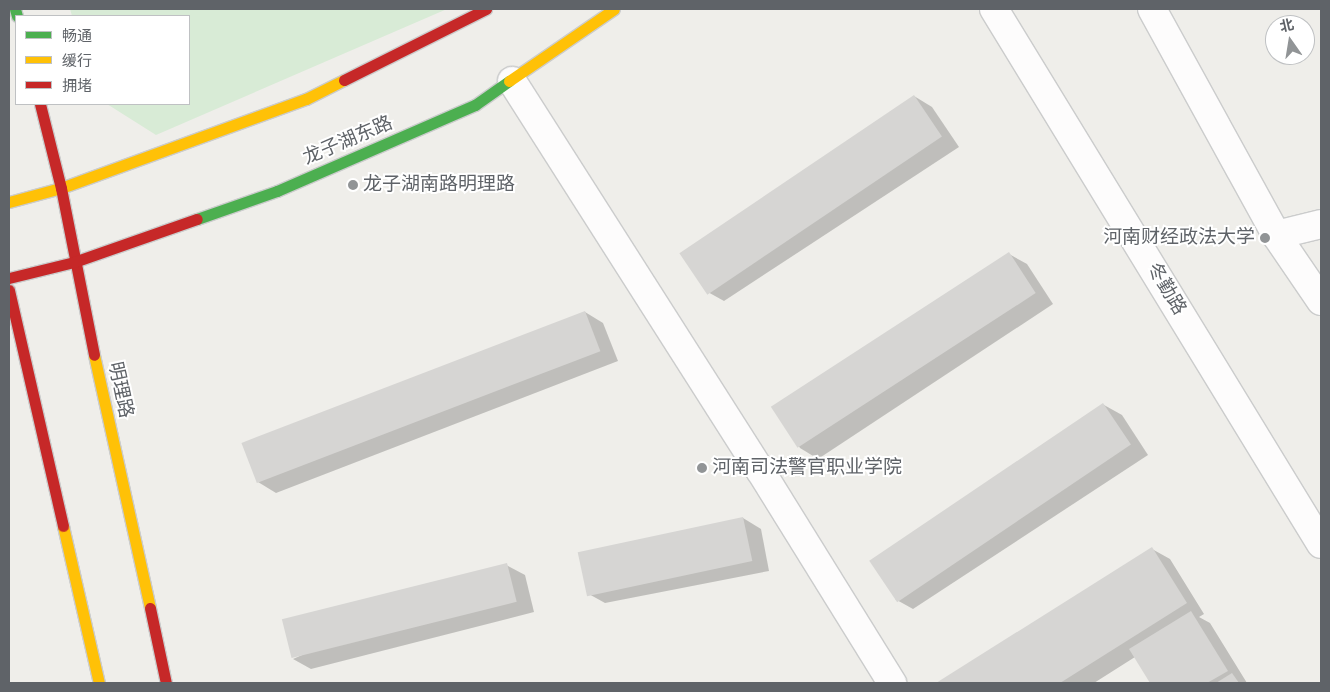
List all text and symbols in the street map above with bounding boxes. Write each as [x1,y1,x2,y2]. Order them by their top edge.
legend [15,15,190,105]
north arrow [1265,15,1315,65]
text: 北 [1278,16,1295,36]
text: 畅通 [62,27,92,45]
text: 缓行 [62,52,92,70]
text: 拥堵 [62,77,92,95]
street label: 龙子湖东路 [300,112,396,170]
place label: 龙子湖南路明理路 [363,174,515,196]
marker: 龙子湖南路明理路 [347,179,359,191]
place label: 河南财经政法大学 [1103,227,1255,249]
marker: 河南财经政法大学 [1259,232,1271,244]
street label: 冬勤路 [1142,259,1190,319]
street label: 明理路 [103,360,137,420]
place label: 河南司法警官职业学院 [712,457,902,479]
marker: 河南司法警官职业学院 [696,462,708,474]

